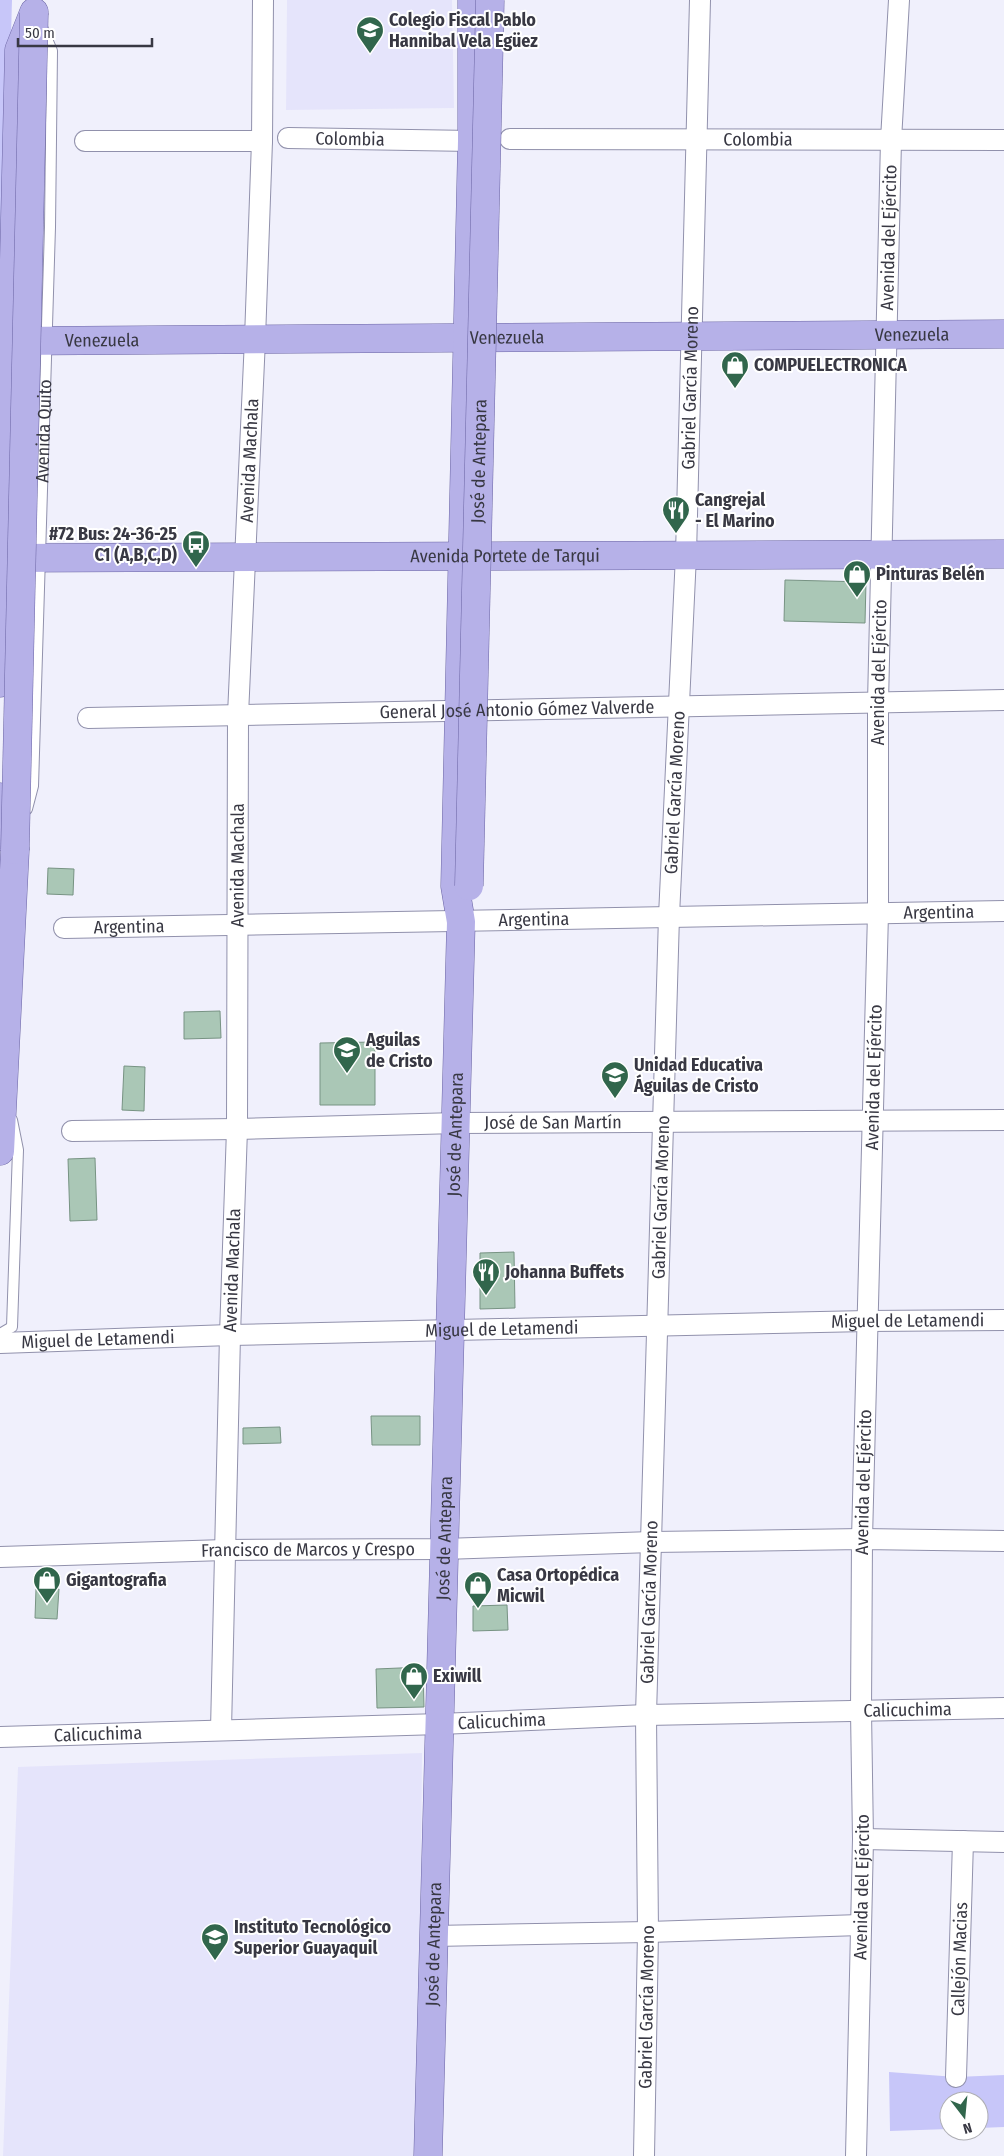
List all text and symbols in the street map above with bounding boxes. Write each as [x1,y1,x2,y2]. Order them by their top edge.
place label: Colegio Fiscal Pablo Hannibal Vela Egüez [389,9,538,52]
scale bar [18,15,151,47]
school or university icon: Colegio Fiscal Pablo Hannibal Vela Egüez [355,15,385,54]
text: 50 m [25,24,55,42]
street label: Colombia [315,127,385,151]
street label: Colombia [723,128,793,151]
street label: Avenida del Ejército [876,164,901,311]
street label: Gabriel García Moreno [677,306,703,470]
street label: Venezuela [875,323,950,346]
street label: Venezuela [470,326,545,349]
street label: Venezuela [65,329,140,352]
shop icon: COMPUELECTRONICA [720,350,750,389]
place label: COMPUELECTRONICA [754,354,907,376]
street label: Avenida Quito [31,379,56,483]
street label: Avenida Machala [236,398,263,523]
street label: José de Antepara [467,399,492,524]
place label: Cangrejal - El Marino [695,489,775,532]
restaurant icon: Cangrejal - El Marino [661,495,691,534]
place label: #72 Bus: 24-36-25 C1 (A,B,C,D) [49,523,178,566]
bus stop icon: #72 Bus: 24-36-25 C1 (A,B,C,D) [181,529,211,568]
street label: Avenida Portete de Tarqui [410,545,600,567]
shop icon: Pinturas Belén [842,559,872,598]
place label: Pinturas Belén [876,563,985,585]
street label: Avenida del Ejército [867,599,891,745]
street label: General José Antonio Gómez Valverde [379,696,655,723]
street label: Gabriel García Moreno [660,710,690,875]
street label: Avenida Machala [226,803,249,927]
street label: Argentina [903,901,975,924]
street label: Argentina [498,908,570,931]
street label: Argentina [93,915,165,938]
street label: Avenida del Ejército [861,1004,887,1150]
place label: Aguilas de Cristo [365,1029,433,1072]
school or university icon: Aguilas de Cristo [332,1035,362,1074]
place label: Unidad Educativa Águilas de Cristo [633,1054,763,1097]
school or university icon: Unidad Educativa Águilas de Cristo [600,1060,630,1099]
street label: José de Antepara [443,1072,468,1197]
street label: José de San Martín [484,1111,622,1134]
street label: Gabriel García Moreno [648,1115,674,1279]
street label: Avenida Machala [219,1208,245,1333]
restaurant icon: Johanna Buffets [471,1257,501,1296]
place label: Johanna Buffets [504,1261,624,1283]
street label: Miguel de Letamendi [831,1309,984,1333]
street label: Miguel de Letamendi [425,1316,579,1342]
street label: Miguel de Letamendi [21,1326,175,1353]
street label: Avenida del Ejército [851,1409,876,1555]
street label: José de Antepara [432,1476,457,1601]
street label: Gabriel García Moreno [636,1520,663,1684]
street label: Francisco de Marcos y Crespo [201,1538,415,1562]
place label: Casa Ortopédica Micwil [497,1564,619,1607]
shop icon: Gigantografia [32,1565,62,1604]
place label: Gigantografia [66,1569,167,1591]
shop icon: Casa Ortopédica Micwil [463,1570,493,1609]
shop icon: Exiwill [399,1661,429,1700]
place label: Exiwill [433,1665,482,1687]
street label: Calicuchima [863,1698,952,1722]
street label: Calicuchima [457,1708,547,1734]
street label: Calicuchima [53,1722,143,1746]
street label: Avenida del Ejército [849,1814,874,1960]
street label: José de Antepara [421,1881,446,2007]
street label: Callejón Macias [947,1901,972,2016]
place label: Instituto Tecnológico Superior Guayaquil [234,1916,392,1959]
school or university icon: Instituto Tecnológico Superior Guayaquil [200,1922,230,1961]
street label: Gabriel García Moreno [634,1925,659,2089]
north arrow [939,2091,989,2141]
text: N [961,2119,974,2137]

